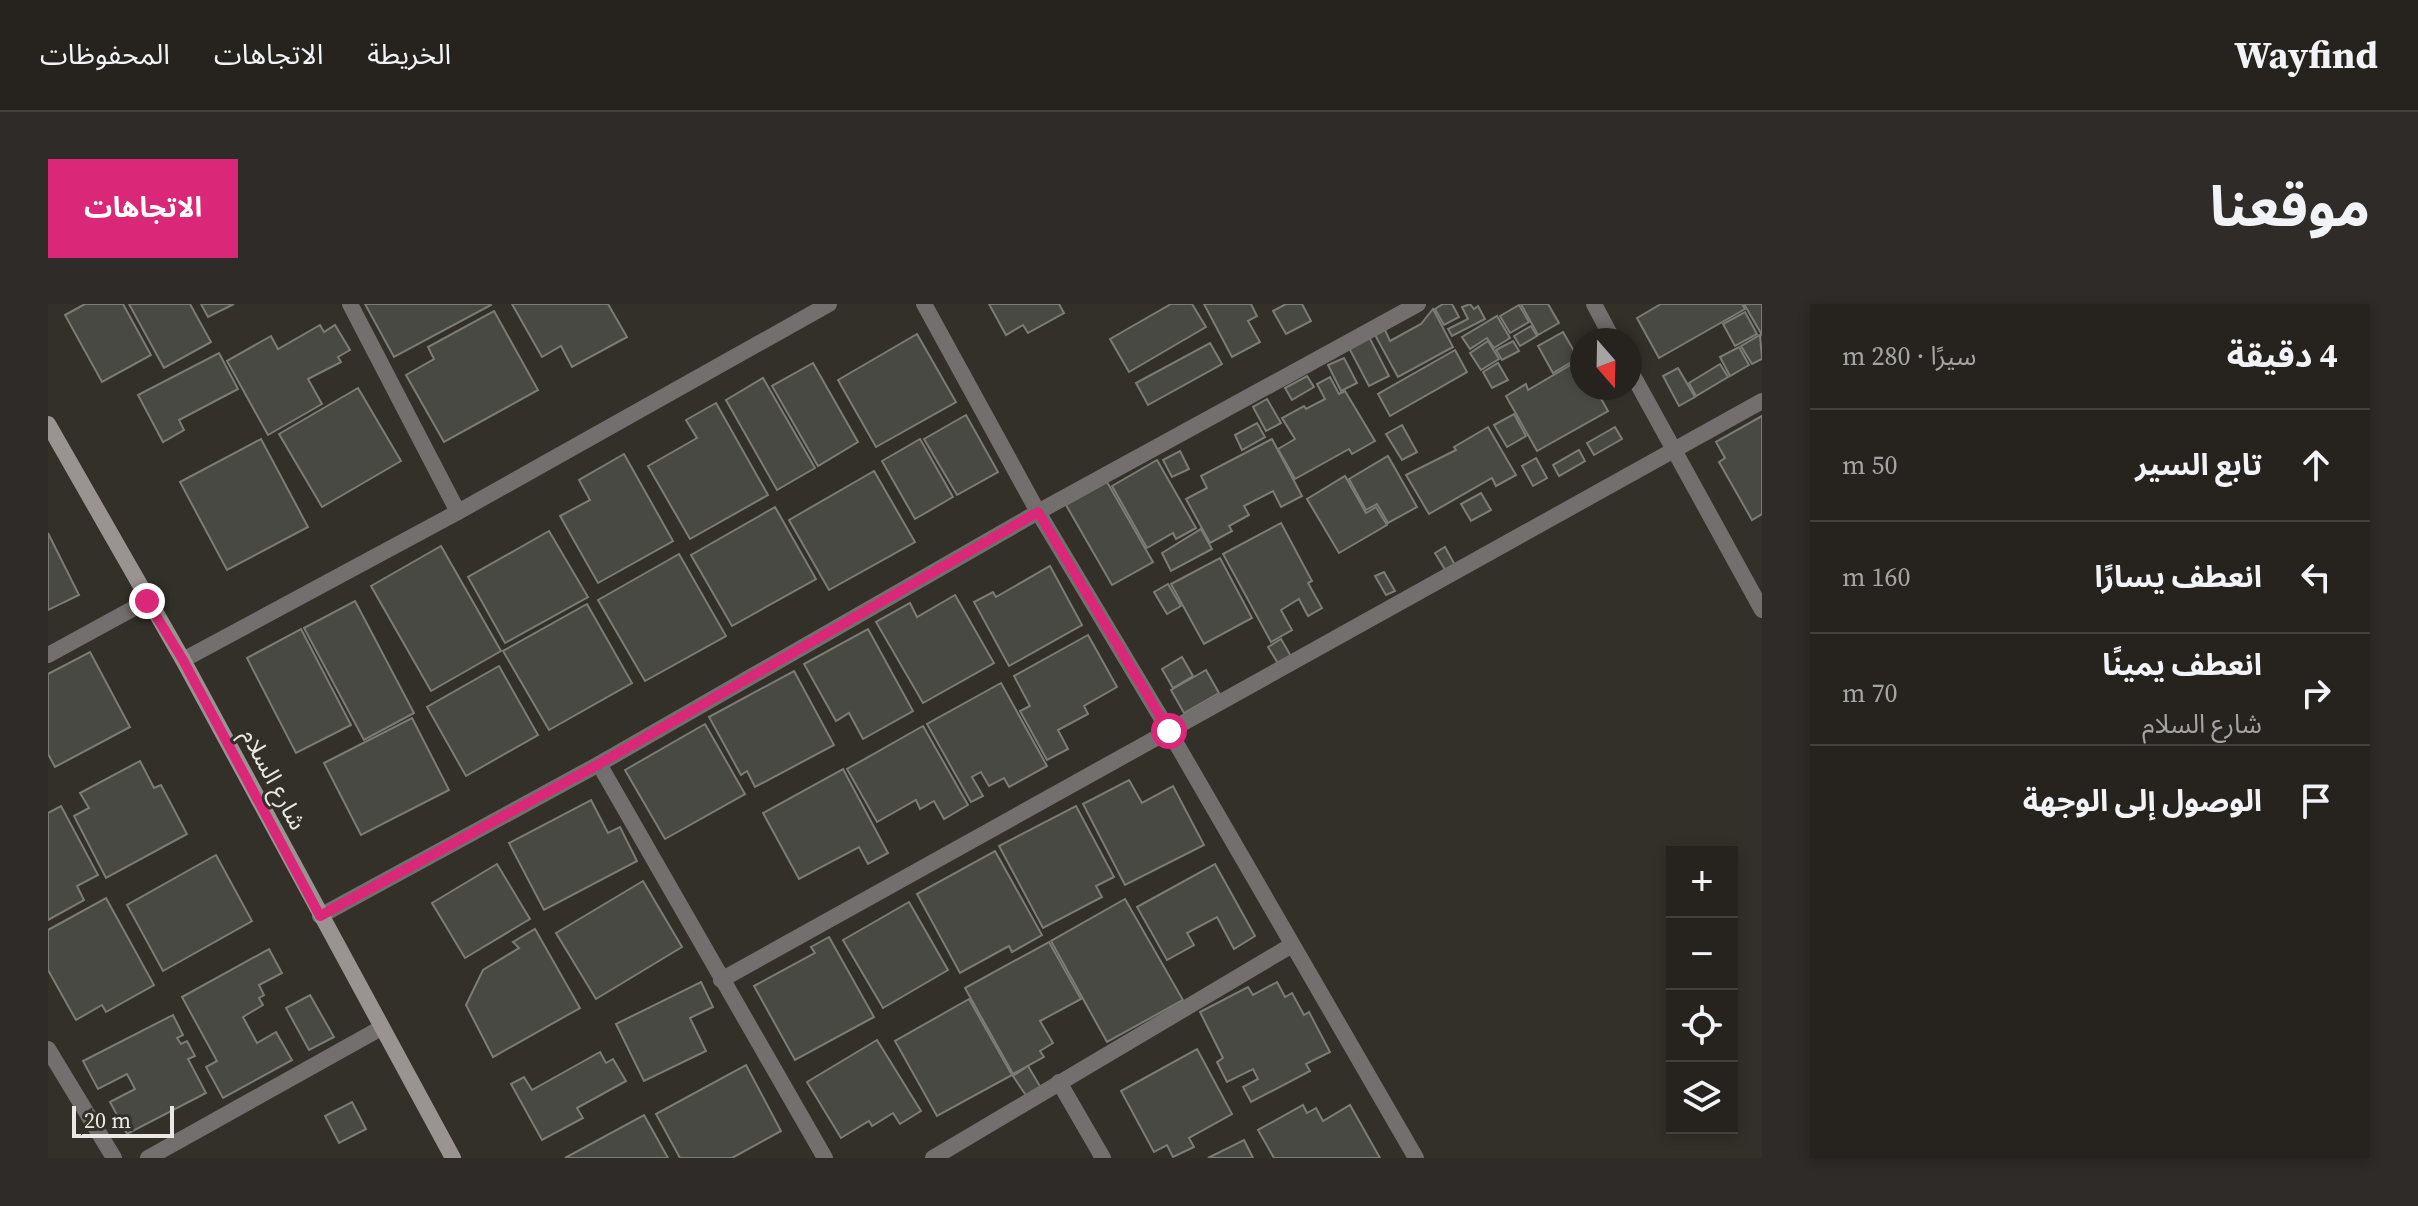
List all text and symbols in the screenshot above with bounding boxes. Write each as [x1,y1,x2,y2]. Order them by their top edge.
text: Wayfind [2234,29,2378,81]
text: المحفوظات [40,35,170,73]
text: الاتجاهات [214,35,323,73]
text: الخريطة [367,35,451,73]
button: الاتجاهات [48,159,238,258]
text: موقعنا [2210,168,2370,245]
north arrow [1570,328,1642,400]
text: 4 دقيقة [2227,332,2338,378]
text: سيرًا · 280 m [1842,338,1976,374]
icon: ahead [2294,443,2338,487]
text: تابع السير [2135,444,2262,485]
text: 50 m [1842,447,1898,483]
icon: left [2294,555,2338,599]
text: انعطف يسارًا [2094,556,2262,597]
text: 160 m [1842,559,1911,595]
route end [129,583,165,619]
text: انعطف يمينًا [2102,644,2262,685]
icon: right [2294,671,2338,715]
text: 70 m [1842,675,1898,711]
text: شارع السلام [2142,706,2262,742]
route start [1151,713,1187,749]
street label: شارع السلام [232,722,315,837]
icon: arrive [2294,779,2338,823]
text: الوصول إلى الوجهة [2023,780,2262,821]
map controls [1666,846,1738,1134]
button: + [1666,846,1738,918]
button: − [1666,918,1738,990]
button: locate [1666,990,1738,1062]
button: layers [1666,1062,1738,1134]
scale bar [72,1102,174,1138]
text: 20 m [84,1105,131,1135]

